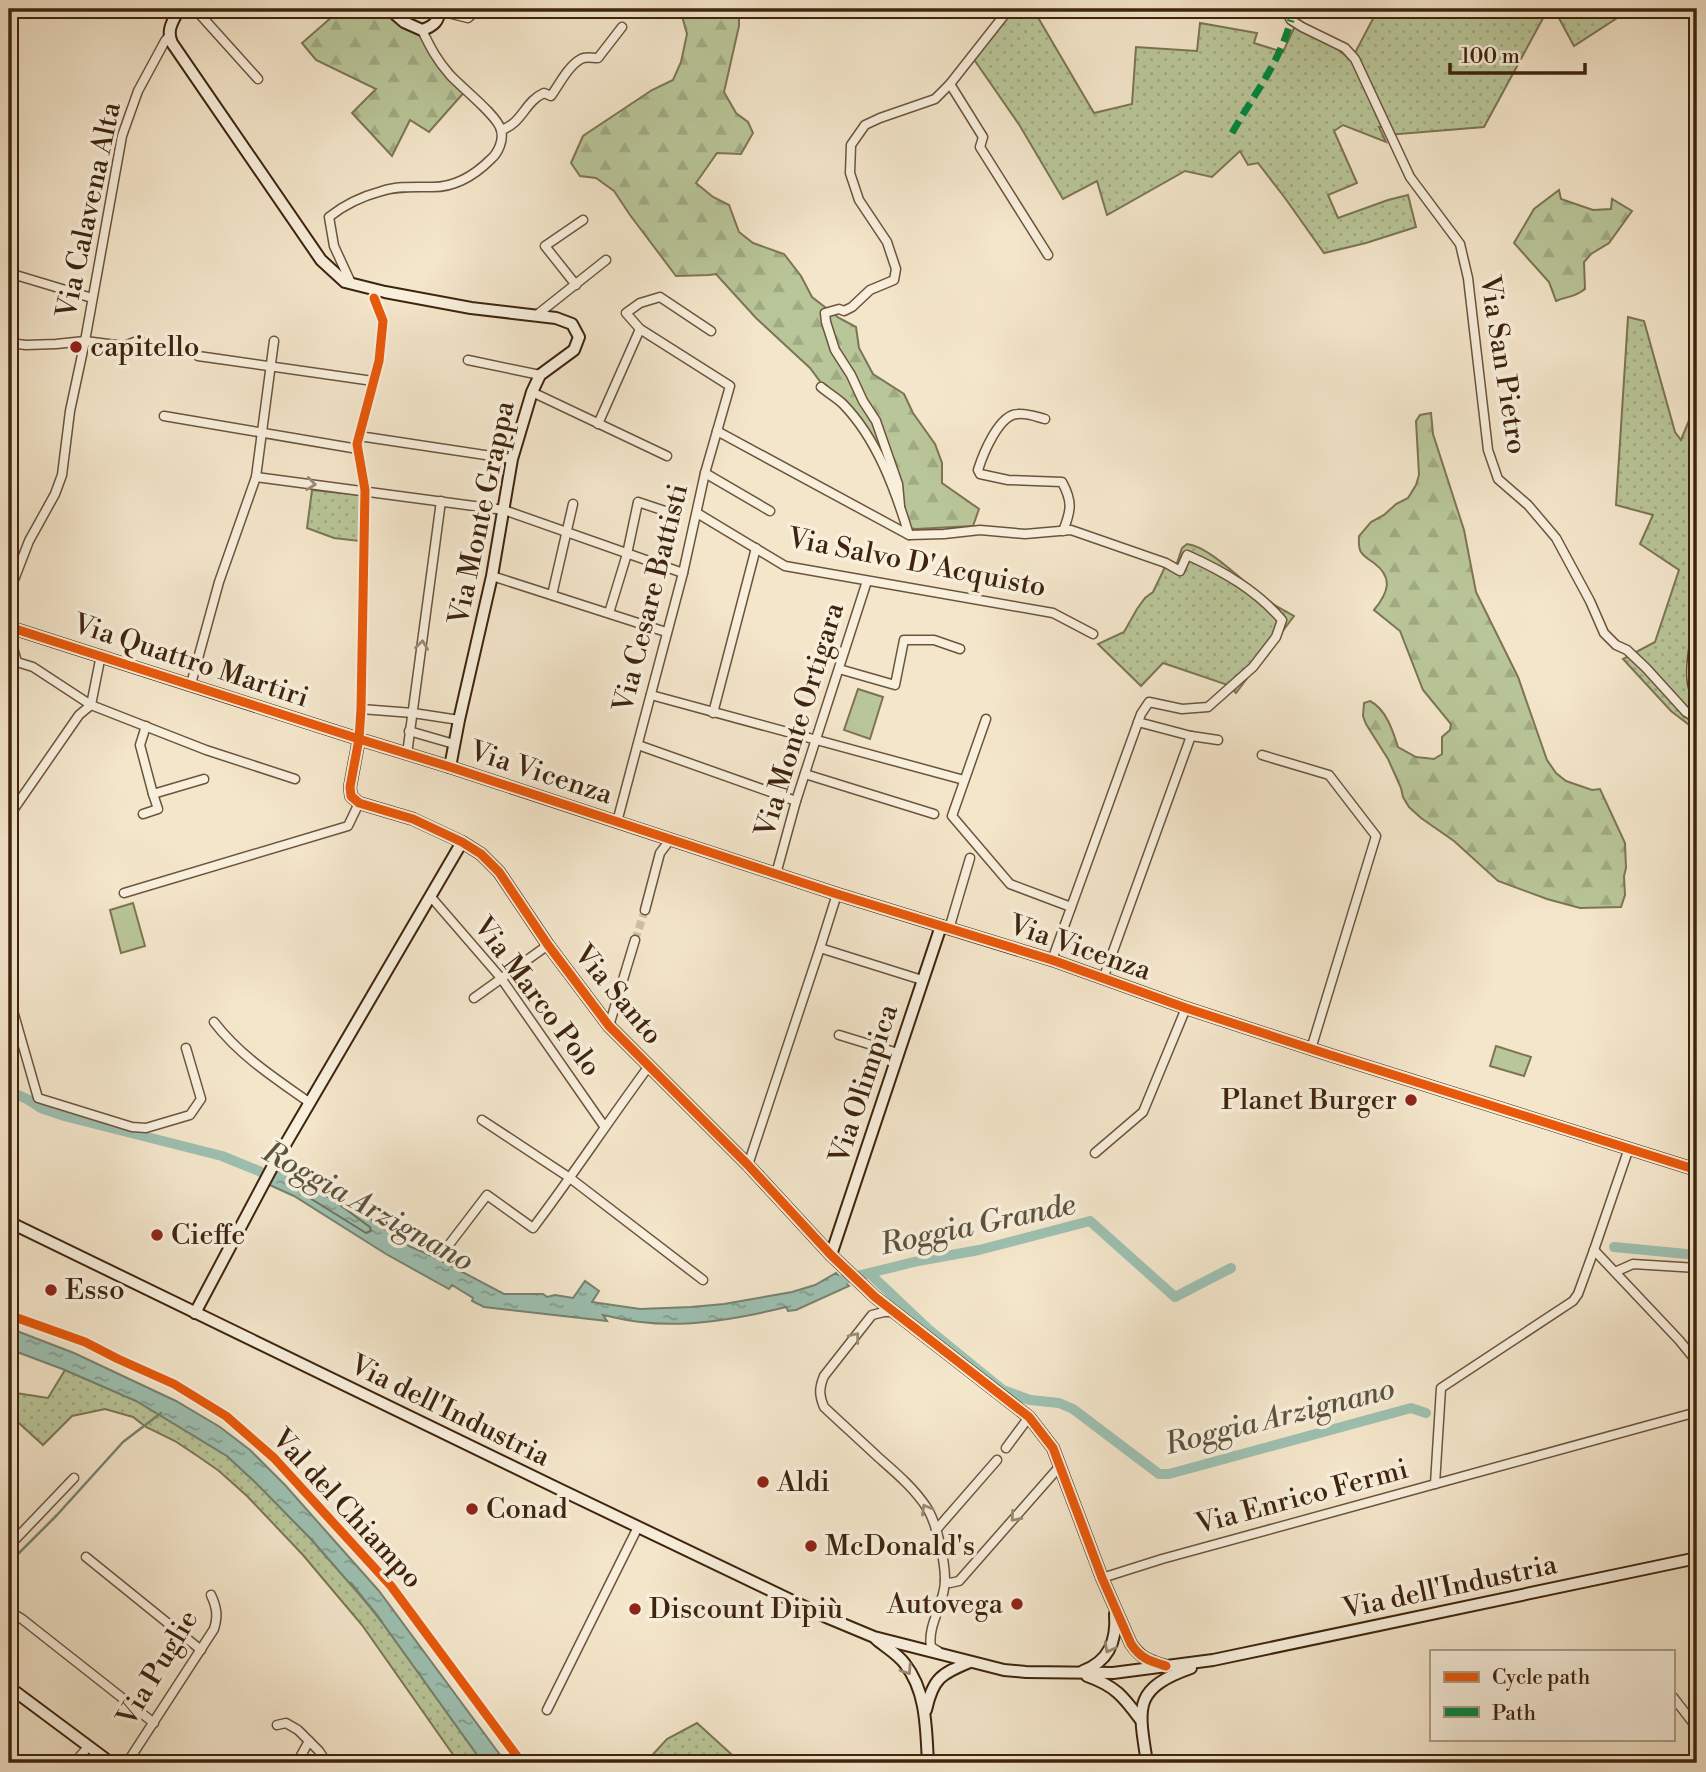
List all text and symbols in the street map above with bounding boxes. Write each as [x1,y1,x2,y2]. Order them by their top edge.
scale bar [1450,32,1585,76]
text: 100 m [1461,44,1520,70]
street label: Via Calavena Alta [49,98,129,322]
street label: Via San Pietro [1471,272,1534,457]
place label: capitello [90,330,200,365]
marker: capitello [68,339,84,355]
street label: Via Monte Grappa [441,397,523,629]
one-way arrow [305,476,317,491]
street label: Via Cesare Battisti [606,480,696,717]
street label: Via Salvo D'Acquisto [784,521,1049,605]
street label: Via Monte Ortigara [747,598,853,842]
street label: Via Quattro Martiri [68,606,313,716]
one-way arrow [414,640,429,651]
street label: Via Vicenza [464,733,617,813]
street label: Via Vicenza [1003,907,1156,989]
street label: Via Marco Polo [465,909,608,1084]
street label: Via Santo [565,937,670,1052]
street label: Via Olimpica [822,999,906,1169]
place label: Planet Burger [1221,1083,1397,1118]
marker: Planet Burger [1403,1092,1419,1108]
water label: Roggia Arzignano [255,1133,480,1281]
water label: Roggia Grande [876,1186,1079,1264]
place label: Cieffe [171,1218,245,1253]
marker: Cieffe [149,1227,165,1243]
place label: Esso [65,1273,125,1308]
marker: Esso [43,1282,59,1298]
one-way arrow [846,1333,859,1345]
street label: Via dell'Industria [343,1347,556,1475]
water label: Roggia Arzignano [1160,1370,1399,1464]
street label: Val del Chiampo [263,1421,430,1596]
street label: Via Enrico Fermi [1191,1452,1412,1542]
place label: Aldi [776,1465,830,1500]
marker: Aldi [755,1474,771,1490]
place label: Conad [486,1492,568,1527]
marker: Conad [464,1501,480,1517]
one-way arrow [921,1504,934,1517]
one-way arrow [1011,1509,1023,1522]
place label: McDonald's [825,1529,975,1564]
marker: McDonald's [803,1538,819,1554]
street label: Via dell'Industria [1339,1547,1561,1627]
place label: Autovega [886,1587,1004,1622]
place label: Discount Dipiù [649,1592,843,1627]
marker: Autovega [1009,1596,1025,1612]
marker: Discount Dipiù [627,1601,643,1617]
street label: Via Puglie [109,1604,206,1733]
one-way arrow [1104,1641,1117,1653]
legend [1430,1650,1674,1740]
one-way arrow [899,1662,912,1675]
text: Cycle path [1492,1665,1591,1691]
text: Path [1492,1701,1537,1727]

